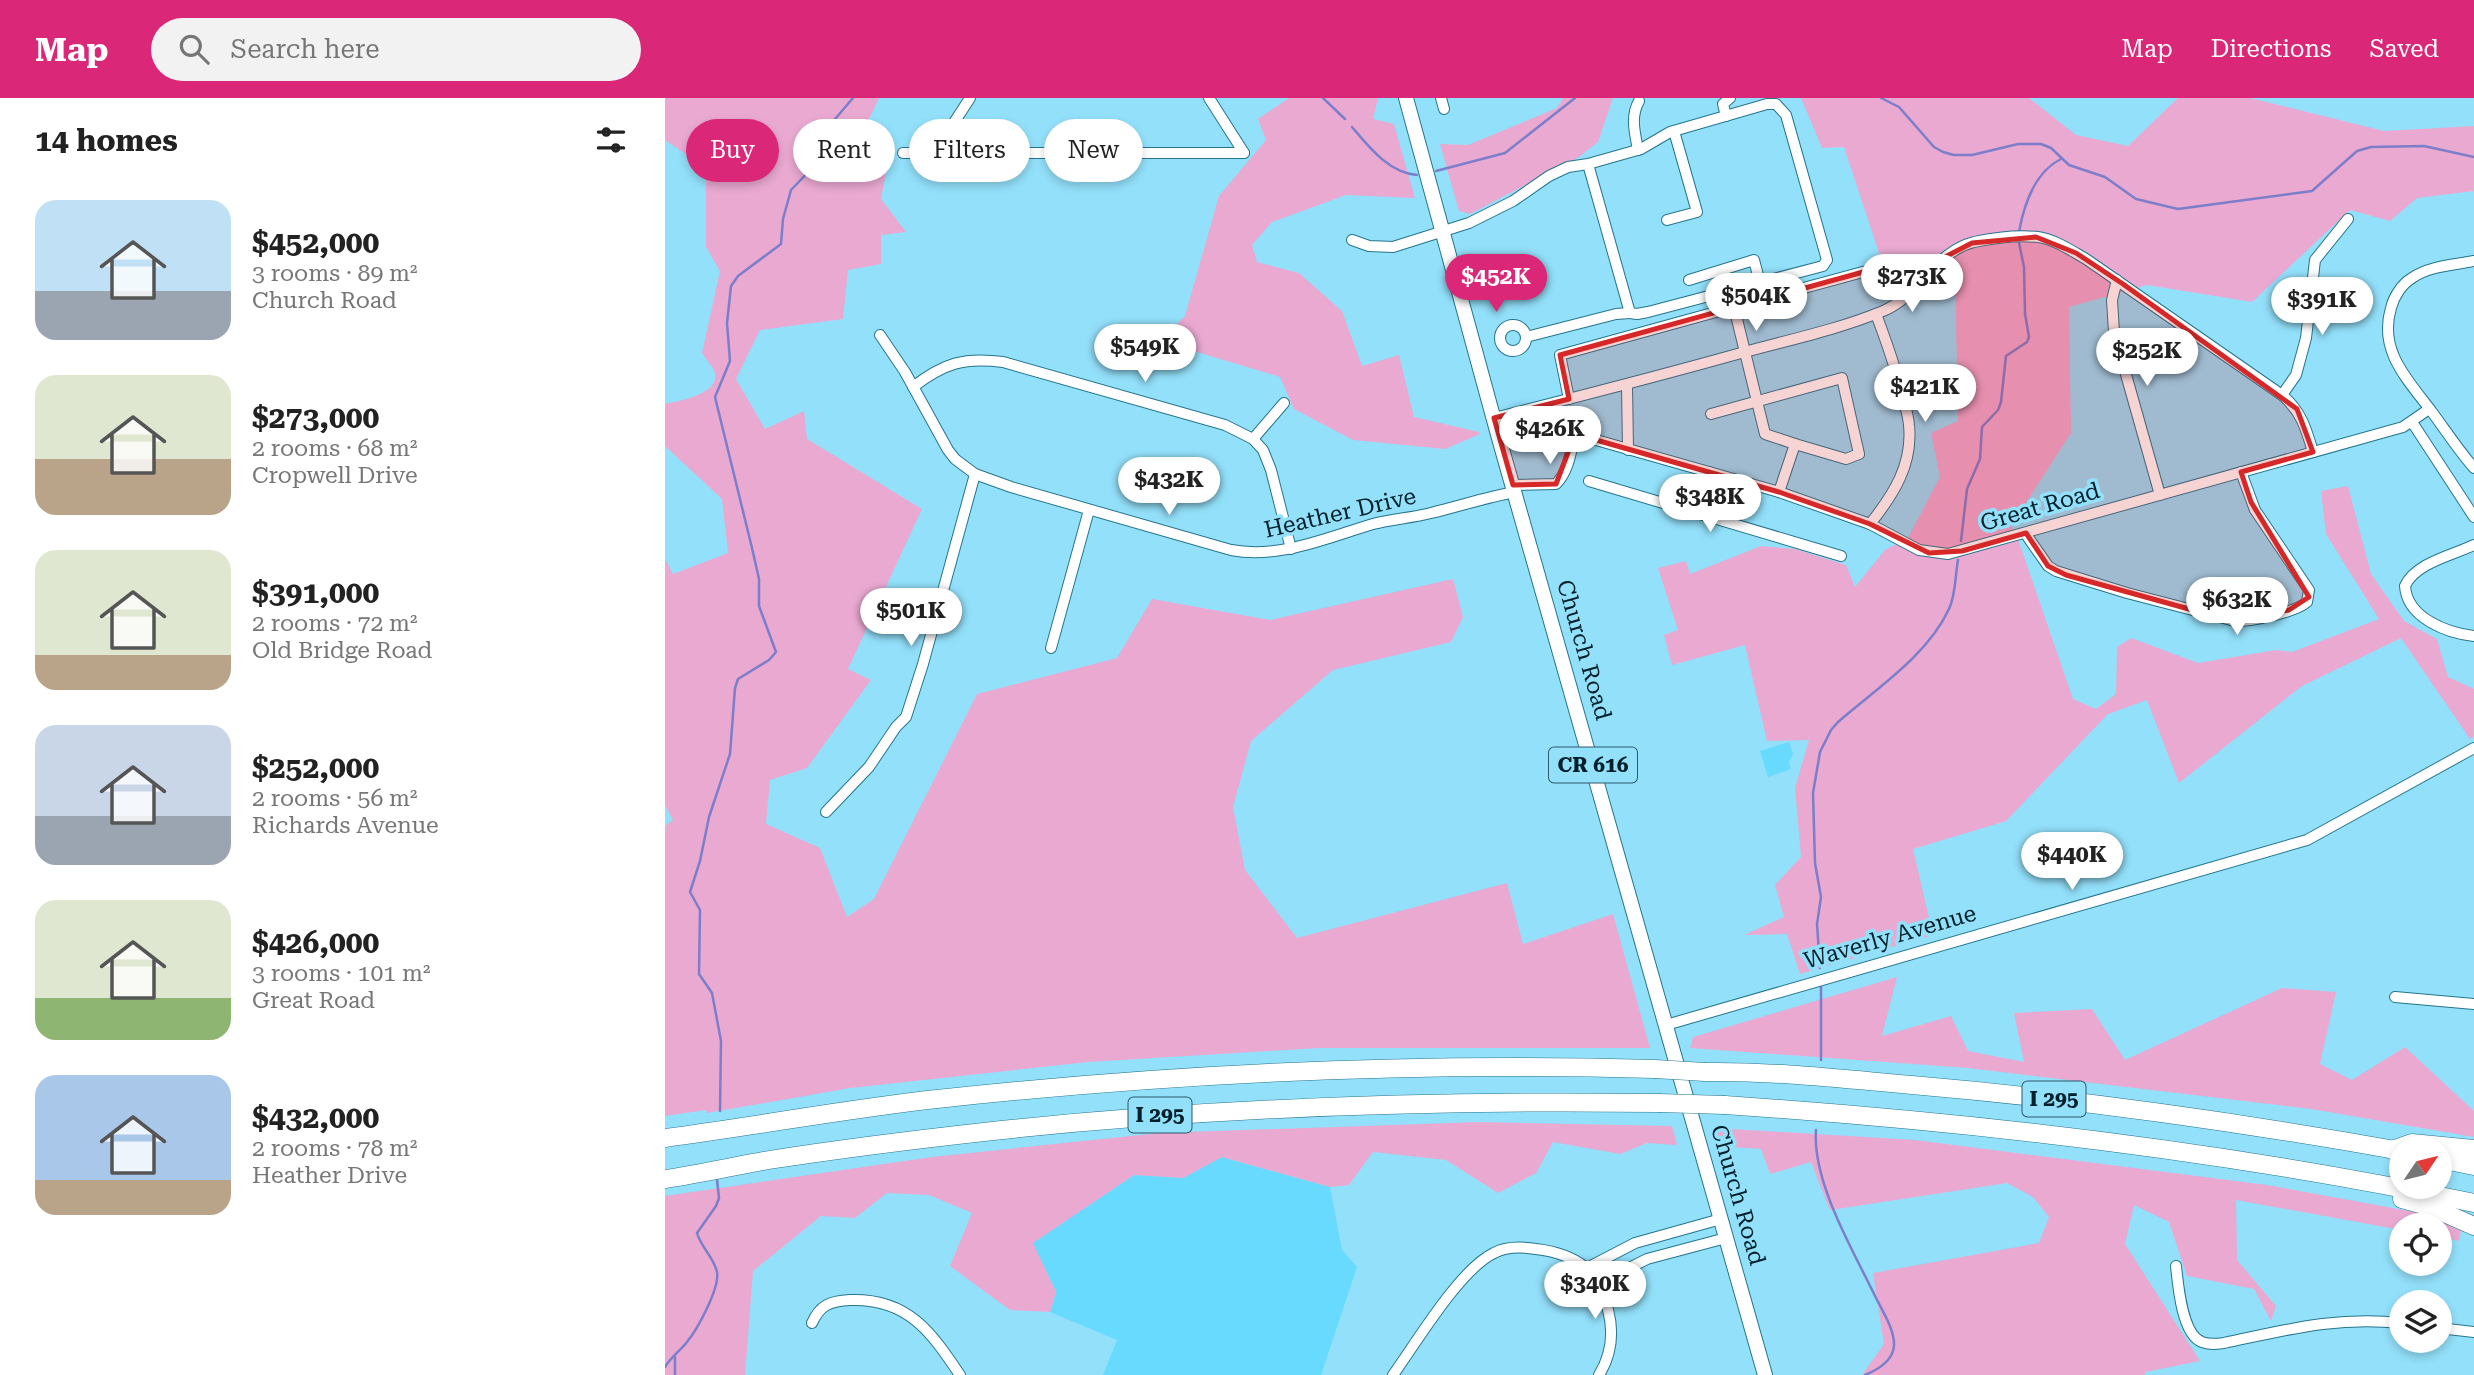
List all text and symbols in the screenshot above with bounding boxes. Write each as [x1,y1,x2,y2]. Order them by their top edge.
search box [151,18,641,81]
text: Map [35,30,109,69]
icon: search [175,30,213,68]
text: Search here [231,34,380,64]
text: Map [2121,35,2173,63]
text: Directions [2211,35,2331,63]
text: Saved [2369,35,2439,63]
chip: Buy [686,119,779,182]
chip: Rent [793,119,895,182]
chip: Filters [909,119,1030,182]
chip: New [1044,119,1143,182]
icon: filters [592,121,630,159]
text: 14 homes [35,123,178,158]
text: $452,000 [252,225,379,260]
icon: home [91,228,175,312]
pin: $452K [1447,254,1545,314]
pin: $273K [1863,254,1961,314]
text: 3 rooms · 89 m² [252,260,418,287]
text: $452K [1461,263,1531,290]
text: $273K [1877,263,1947,290]
pin: $504K [1707,274,1805,333]
pin: $391K [2273,278,2371,337]
text: $504K [1721,282,1791,309]
text: $391K [2287,286,2357,313]
text: Church Road [252,287,397,314]
pin: $549K [1096,324,1194,384]
pin: $252K [2098,328,2196,388]
text: $549K [1110,333,1180,360]
text: $252K [2112,337,2182,364]
pin: $421K [1876,364,1974,424]
text: $421K [1890,373,1960,400]
text: $273,000 [252,400,379,435]
icon: home [91,403,175,487]
pin: $426K [1501,406,1599,466]
text: $426K [1515,415,1585,442]
text: 2 rooms · 68 m² [252,435,418,462]
pin: $432K [1120,458,1218,517]
text: Cropwell Drive [252,462,418,489]
text: $432K [1134,466,1204,493]
pin: $348K [1661,474,1759,534]
street label: Great Road [1977,477,2103,537]
street label: Heather Drive [1261,482,1419,544]
text: $348K [1675,483,1745,510]
text: $391,000 [252,575,379,610]
street label: Church Road [1551,577,1617,724]
icon: home [91,578,175,662]
pin: $632K [2188,578,2286,637]
text: $632K [2202,586,2272,613]
pin: $501K [862,588,960,648]
text: $501K [876,597,946,624]
text: 2 rooms · 72 m² [252,610,418,637]
text: Old Bridge Road [252,637,432,664]
road number: CR 616 [1549,748,1637,782]
text: $252,000 [252,750,379,785]
icon: home [91,753,175,837]
text: 2 rooms · 56 m² [252,785,418,812]
text: Richards Avenue [252,812,439,839]
pin: $440K [2023,832,2121,892]
text: $440K [2037,841,2107,868]
street label: Waverly Avenue [1801,899,1979,975]
text: $426,000 [252,925,379,960]
icon: home [91,928,175,1012]
text: 3 rooms · 101 m² [252,960,430,987]
text: Great Road [252,987,375,1014]
road number: I 295 [2023,1082,2085,1116]
road number: I 295 [1128,1098,1191,1132]
text: $432,000 [252,1100,379,1135]
icon: home [91,1103,175,1187]
street label: Church Road [1705,1122,1771,1269]
text: 2 rooms · 78 m² [252,1135,418,1162]
north arrow [2389,1136,2452,1199]
map controls [2389,1136,2452,1353]
text: Heather Drive [252,1162,407,1189]
button: locate [2389,1213,2452,1276]
pin: $340K [1546,1262,1644,1321]
text: $340K [1560,1270,1630,1297]
button: layers [2389,1290,2452,1353]

